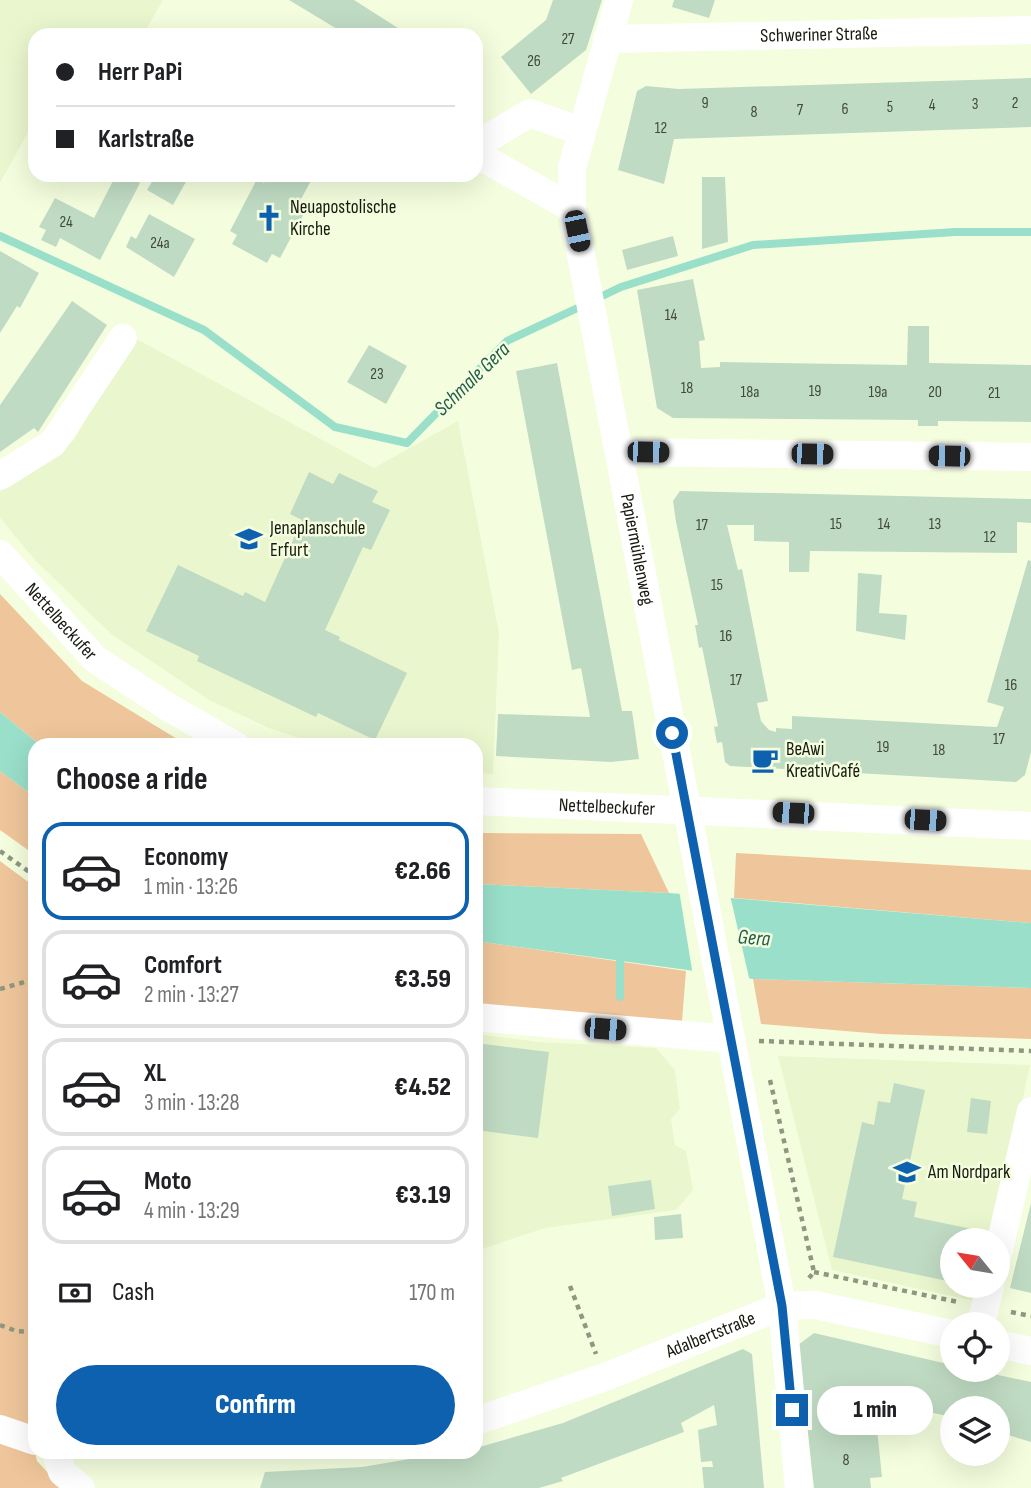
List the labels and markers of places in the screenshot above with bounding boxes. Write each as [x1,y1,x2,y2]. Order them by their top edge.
place label: Neuapostolische Kirche [290,196,396,241]
church icon: Neuapostolische Kirche [254,203,284,233]
place label: Jenaplanschule Erfurt [269,517,366,562]
school or university icon: Jenaplanschule Erfurt [234,524,264,554]
place label: BeAwi KreativCafé [786,738,860,783]
cafe icon: BeAwi KreativCafé [750,745,780,775]
school or university icon: Am Nordpark [892,1157,922,1187]
place label: Am Nordpark [927,1161,1011,1184]

